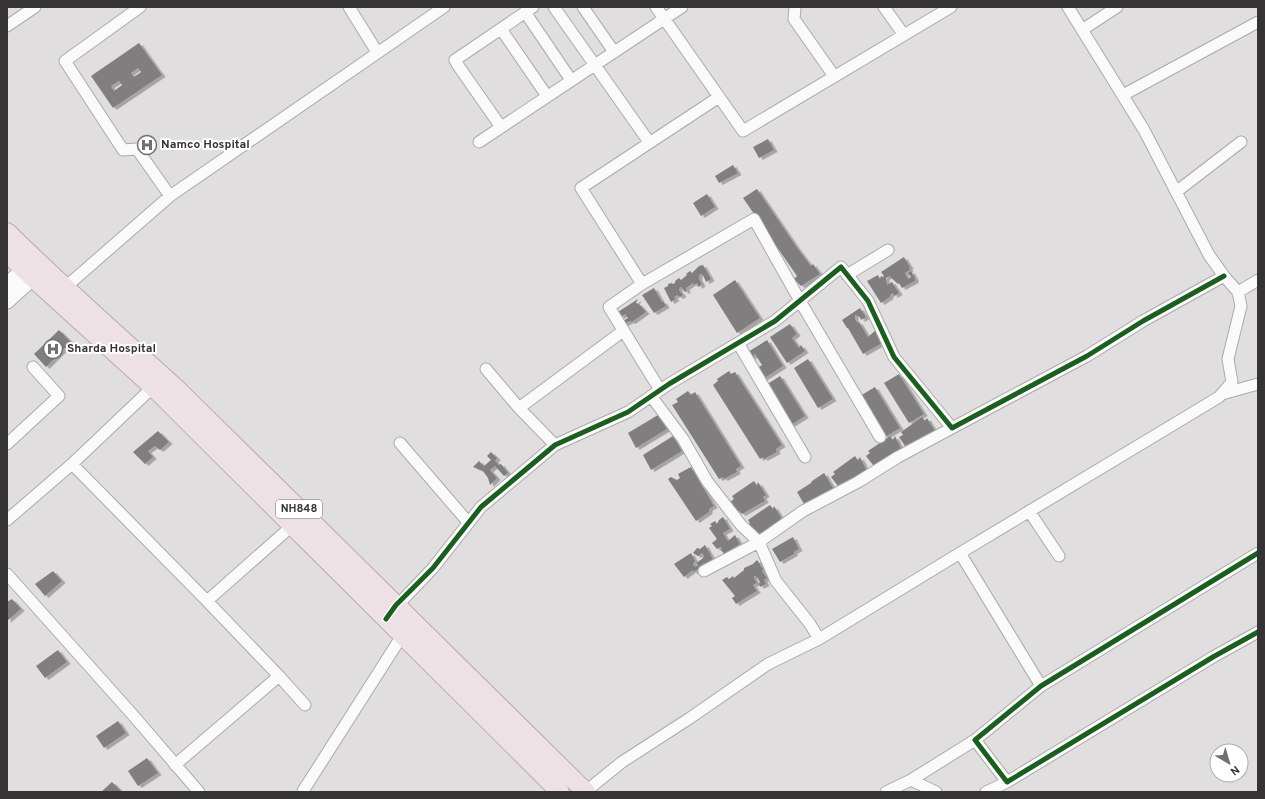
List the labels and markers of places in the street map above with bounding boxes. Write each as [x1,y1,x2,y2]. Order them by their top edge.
hospital icon: Namco Hospital [136,134,158,156]
place label: Namco Hospital [161,137,250,153]
hospital icon: Sharda Hospital [42,338,64,360]
place label: Sharda Hospital [67,341,156,357]

